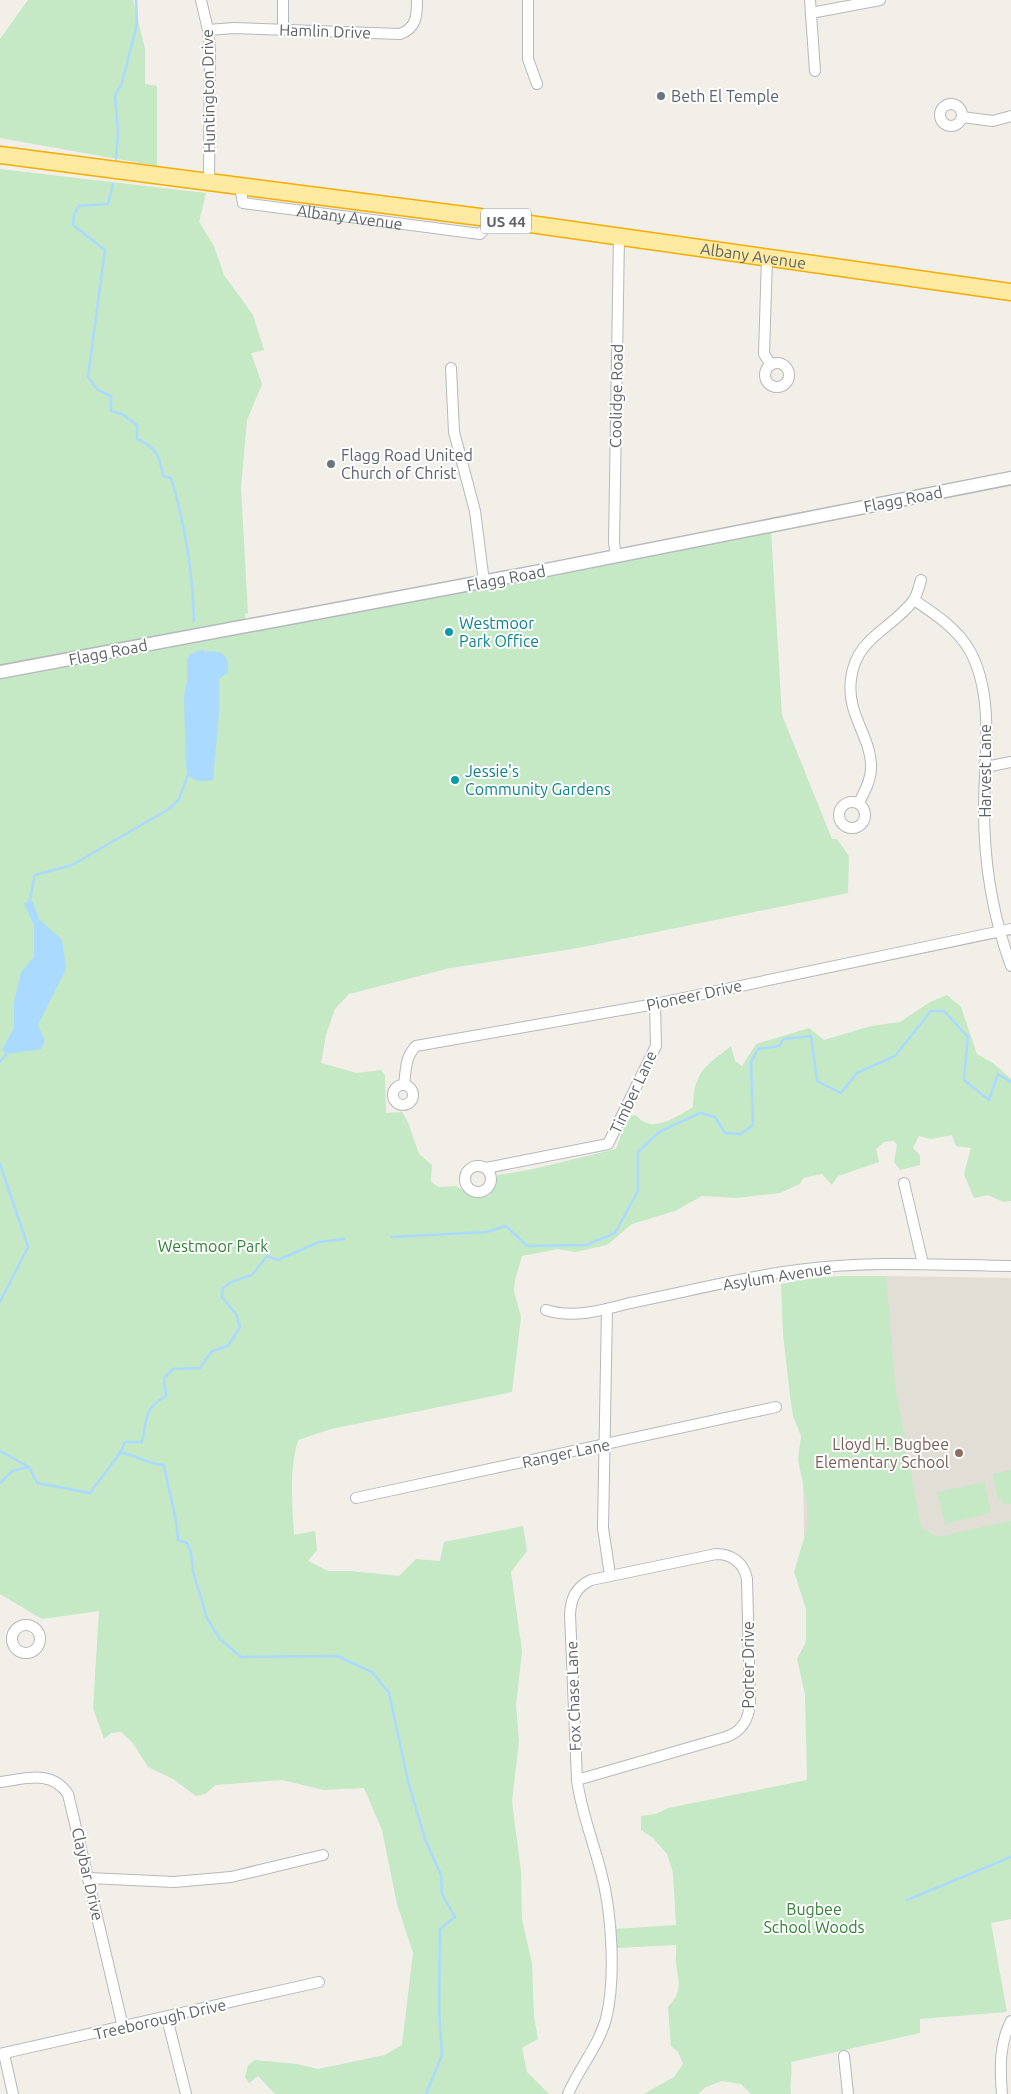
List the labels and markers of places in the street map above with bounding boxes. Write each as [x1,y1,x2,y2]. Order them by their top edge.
place label: Beth El Temple [671,87,779,105]
marker: Beth El Temple [655,90,667,102]
place label: Flagg Road United Church of Christ [341,446,473,482]
marker: Flagg Road United Church of Christ [325,458,337,470]
place label: Westmoor Park Office [459,614,539,650]
marker: Westmoor Park Office [443,626,455,638]
place label: Jessie's Community Gardens [465,762,611,798]
marker: Jessie's Community Gardens [449,774,461,786]
place label: Lloyd H. Bugbee Elementary School [815,1435,949,1471]
marker: Lloyd H. Bugbee Elementary School [953,1447,965,1459]

